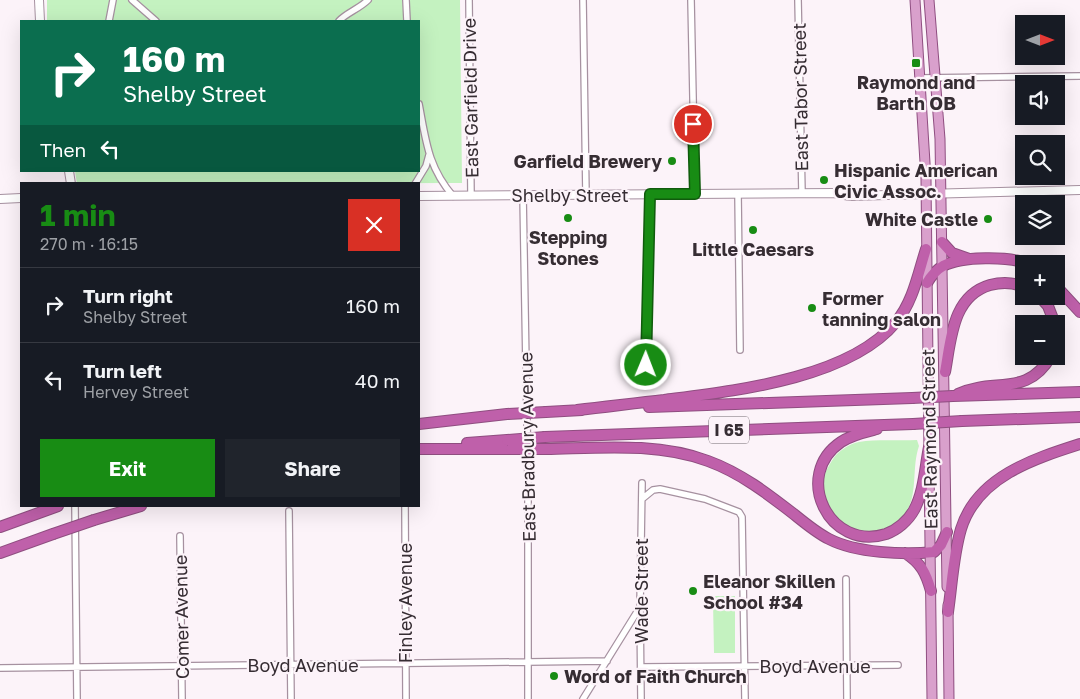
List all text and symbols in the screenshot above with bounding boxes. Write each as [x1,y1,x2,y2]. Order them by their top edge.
north arrow [1015,15,1065,65]
map controls [1015,15,1065,365]
street label: East Garfield Drive [458,18,482,178]
street label: East Tabor Street [788,23,812,171]
text: 160 m [123,38,225,80]
icon: right [40,40,105,105]
marker: Raymond and Barth OB [910,57,922,69]
place label: Raymond and Barth OB [857,71,975,114]
button: sound [1015,75,1065,125]
text: Shelby Street [123,80,266,107]
pin [672,103,714,145]
icon: arrive [679,110,707,138]
icon: left [96,135,124,163]
button: search [1015,135,1065,185]
text: Then [40,138,86,161]
place label: Garfield Brewery [514,150,662,172]
marker: Garfield Brewery [666,155,678,167]
place label: Hispanic American Civic Assoc. [834,159,998,202]
marker: Hispanic American Civic Assoc. [818,174,830,186]
street label: Shelby Street [511,184,629,206]
button: layers [1015,195,1065,245]
text: 1 min [40,197,116,233]
button: close [348,199,400,251]
place label: White Castle [865,208,978,230]
marker: Stepping Stones [562,212,574,224]
marker: White Castle [982,213,994,225]
marker: Little Caesars [747,224,759,236]
place label: Stepping Stones [529,226,607,269]
text: 270 m · 16:15 [40,234,138,254]
place label: Little Caesars [692,238,814,260]
button: + [1015,255,1065,305]
text: Turn right [83,284,173,307]
place label: Former tanning salon [822,287,941,330]
icon: right [40,291,68,319]
text: 160 m [346,294,400,317]
marker: Former tanning salon [806,302,818,314]
text: Shelby Street [83,307,187,327]
button: − [1015,315,1065,365]
position arrow [619,338,671,390]
street label: East Raymond Street [916,348,942,530]
street label: East Bradbury Avenue [514,352,540,542]
text: Turn left [83,359,162,382]
icon: left [40,366,68,394]
text: 40 m [355,369,400,392]
text: Hervey Street [83,382,189,402]
road number: I 65 [709,416,749,444]
button: Exit [40,439,215,497]
button: Share [225,439,400,497]
street label: Wade Street [630,538,652,644]
street label: Finley Avenue [394,543,416,663]
street label: Comer Avenue [169,555,193,679]
place label: Eleanor Skillen School #34 [703,570,835,613]
marker: Eleanor Skillen School #34 [687,585,699,597]
street label: Boyd Avenue [247,654,359,676]
street label: Boyd Avenue [759,655,871,677]
place label: Word of Faith Church [564,665,747,687]
marker: Word of Faith Church [548,670,560,682]

